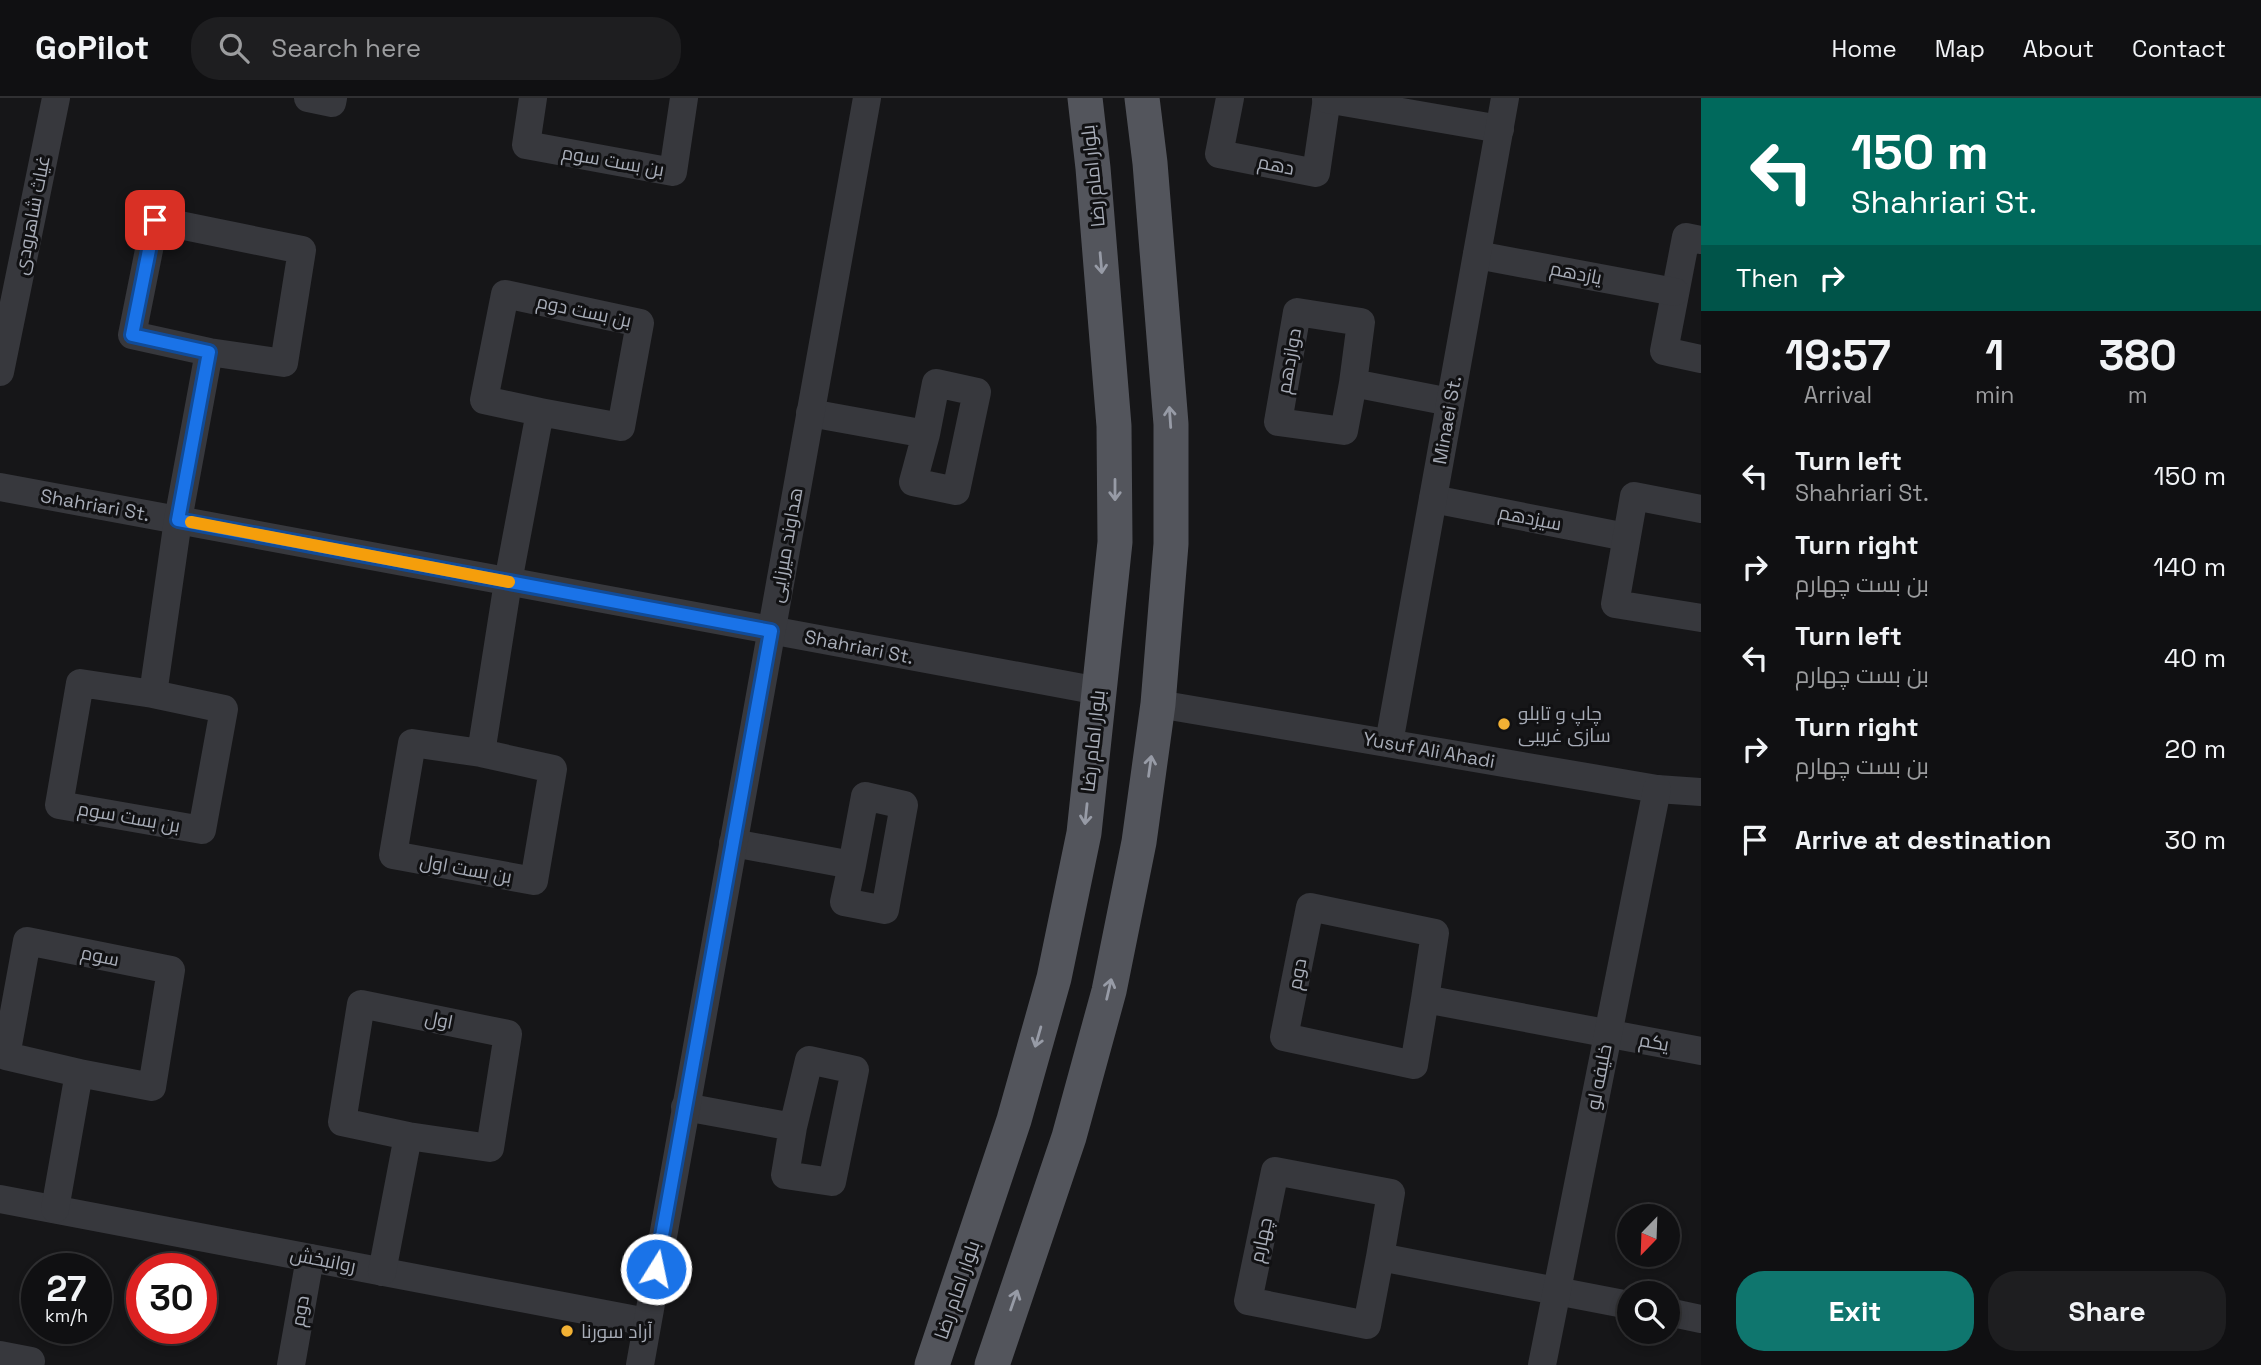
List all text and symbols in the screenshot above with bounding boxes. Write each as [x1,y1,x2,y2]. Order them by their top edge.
search box [191,17,681,80]
text: GoPilot [35,27,149,69]
icon: search [215,29,253,67]
text: Search here [271,31,421,65]
text: Home [1831,33,1897,64]
text: Map [1935,33,1985,64]
text: About [2023,33,2094,64]
text: Contact [2132,33,2226,64]
text: 150 m [1851,121,1989,183]
street label: بلوار امام رضا [1075,123,1112,228]
icon: left [1736,126,1827,217]
street label: بن بست سوم [560,140,666,183]
street label: دهم [1255,149,1296,182]
street label: غیاث شاهرودی [8,153,56,277]
text: Shahriari St. [1851,182,2037,222]
pin [125,190,185,250]
icon: arrive [136,201,174,239]
one-way arrow [1095,252,1108,274]
street label: یازدهم [1548,256,1604,291]
icon: right [1813,259,1851,297]
text: Then [1736,261,1799,295]
street label: بن بست دوم [534,289,634,334]
street label: دوازدهم [1271,326,1308,396]
text: 19:57 [1785,329,1891,382]
text: 1 [1985,329,2004,382]
text: 380 [2099,329,2177,382]
street label: Minaei St. [1427,374,1467,466]
text: Arrival [1804,380,1872,410]
text: min [1975,380,2014,410]
text: m [2128,380,2148,410]
one-way arrow [1163,406,1176,428]
text: Turn left [1795,444,1902,478]
icon: left [1736,457,1774,495]
text: 150 m [2154,459,2226,493]
text: Shahriari St. [1795,478,1929,508]
one-way arrow [1108,479,1121,502]
street label: Shahriari St. [38,483,152,527]
street label: هداوند میرزایی [764,486,808,604]
street label: سیزدهم [1496,500,1564,537]
text: Turn right [1795,528,1919,562]
icon: right [1736,548,1774,586]
text: 140 m [2153,550,2226,584]
text: بن بست چهارم [1795,569,1929,599]
text: Turn left [1795,619,1902,653]
street label: Shahriari St. [802,624,916,670]
icon: left [1736,639,1774,677]
text: 40 m [2164,641,2226,675]
text: بن بست چهارم [1795,660,1929,690]
street label: بلوار امام رضا [1075,689,1112,794]
place label: چاپ و تابلو سازی غریبی [1518,701,1611,748]
text: Turn right [1795,710,1919,744]
marker: چاپ و تابلو سازی غریبی [1496,716,1512,732]
street label: Yusuf Ali Ahadi [1361,726,1497,774]
icon: right [1736,730,1774,768]
text: 20 m [2165,732,2226,766]
text: بن بست چهارم [1795,751,1929,781]
one-way arrow [1143,755,1156,777]
street label: بن بست سوم [76,796,182,839]
one-way arrow [1079,803,1092,825]
icon: arrive [1736,821,1774,859]
text: Arrive at destination [1795,823,2052,857]
text: 30 m [2165,823,2226,857]
street label: بن بست اول [418,849,514,889]
street label: سوم [78,940,121,973]
street label: دوم [1282,956,1313,992]
one-way arrow [1103,978,1116,1001]
street label: اول [423,1005,455,1035]
one-way arrow [1030,1025,1043,1047]
street label: یکم [1637,1027,1671,1058]
street label: خلیفه لو [1580,1042,1618,1112]
north arrow [1617,1204,1680,1267]
map controls [1617,1204,1680,1344]
street label: چهارم [1244,1215,1279,1265]
position arrow [619,1232,693,1306]
street label: بلوار امام رضا [928,1237,986,1343]
street label: روانبخش [288,1241,358,1279]
speed limit sign: 30 [126,1253,217,1344]
text: 27 [47,1267,86,1311]
button: Exit [1736,1271,1974,1351]
button: Share [1988,1271,2226,1351]
button: search [1617,1281,1680,1344]
one-way arrow [1009,1290,1021,1312]
street label: دوم [285,1293,316,1329]
text: km/h [45,1304,88,1327]
place label: آراد سورنا [581,1319,653,1344]
marker: آراد سورنا [559,1323,575,1339]

